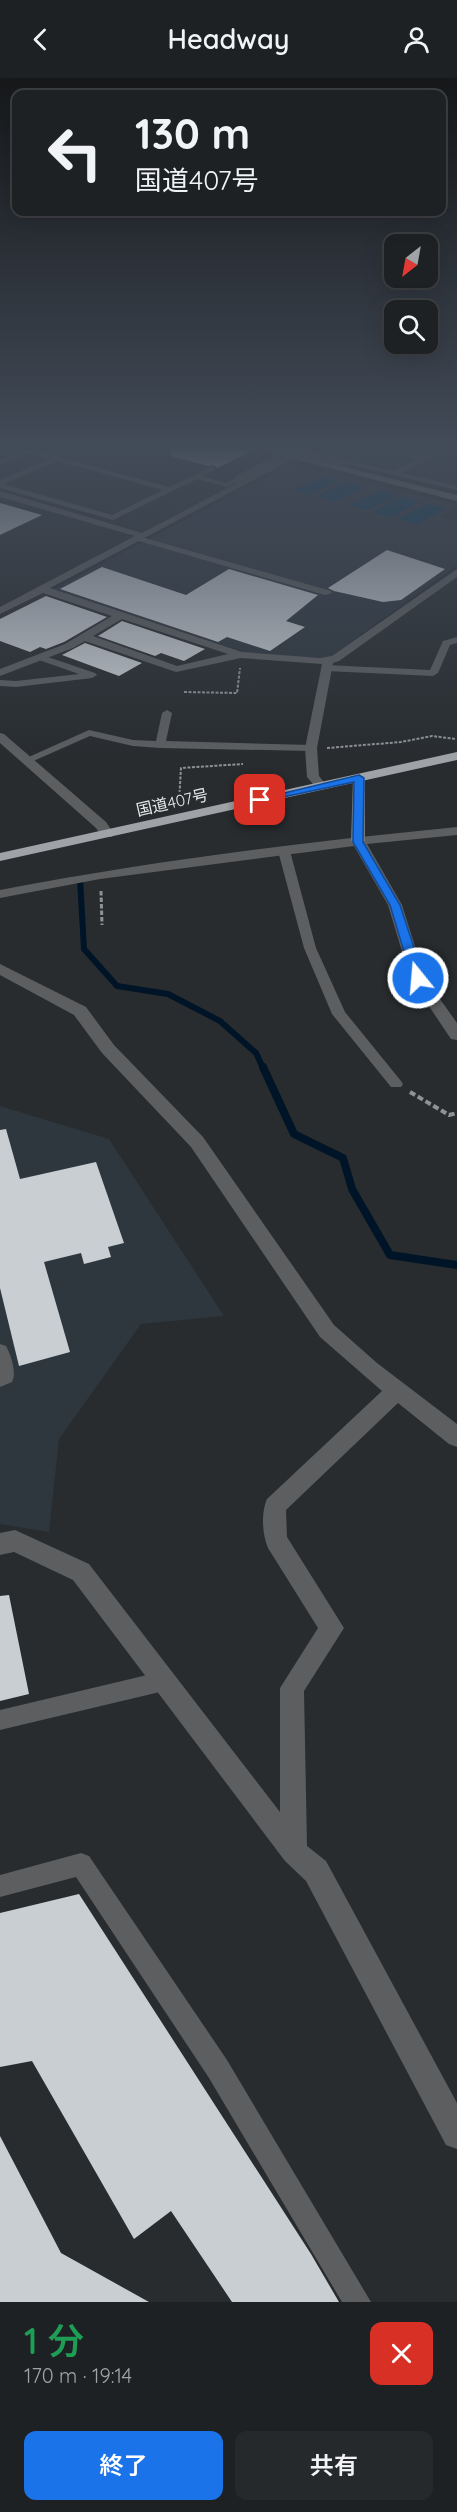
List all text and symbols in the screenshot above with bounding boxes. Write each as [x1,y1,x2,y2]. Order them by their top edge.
text: Headway [168,22,289,56]
icon: back [24,23,57,56]
icon: person [400,23,433,56]
text: 130 m [135,107,250,160]
icon: left [36,114,114,192]
text: 国道407号 [135,163,259,197]
north arrow [384,234,438,288]
map controls [384,234,438,354]
button: search [384,300,438,354]
pin [234,774,285,825]
icon: arrive [243,783,276,816]
street label: 国道407号 [134,784,210,820]
position arrow [386,946,450,1010]
text: 1 分 [24,2318,84,2363]
button: close [370,2322,433,2385]
text: 170 m · 19:14 [24,2363,132,2388]
button: 終了 [24,2431,223,2500]
button: 共有 [235,2431,433,2500]

